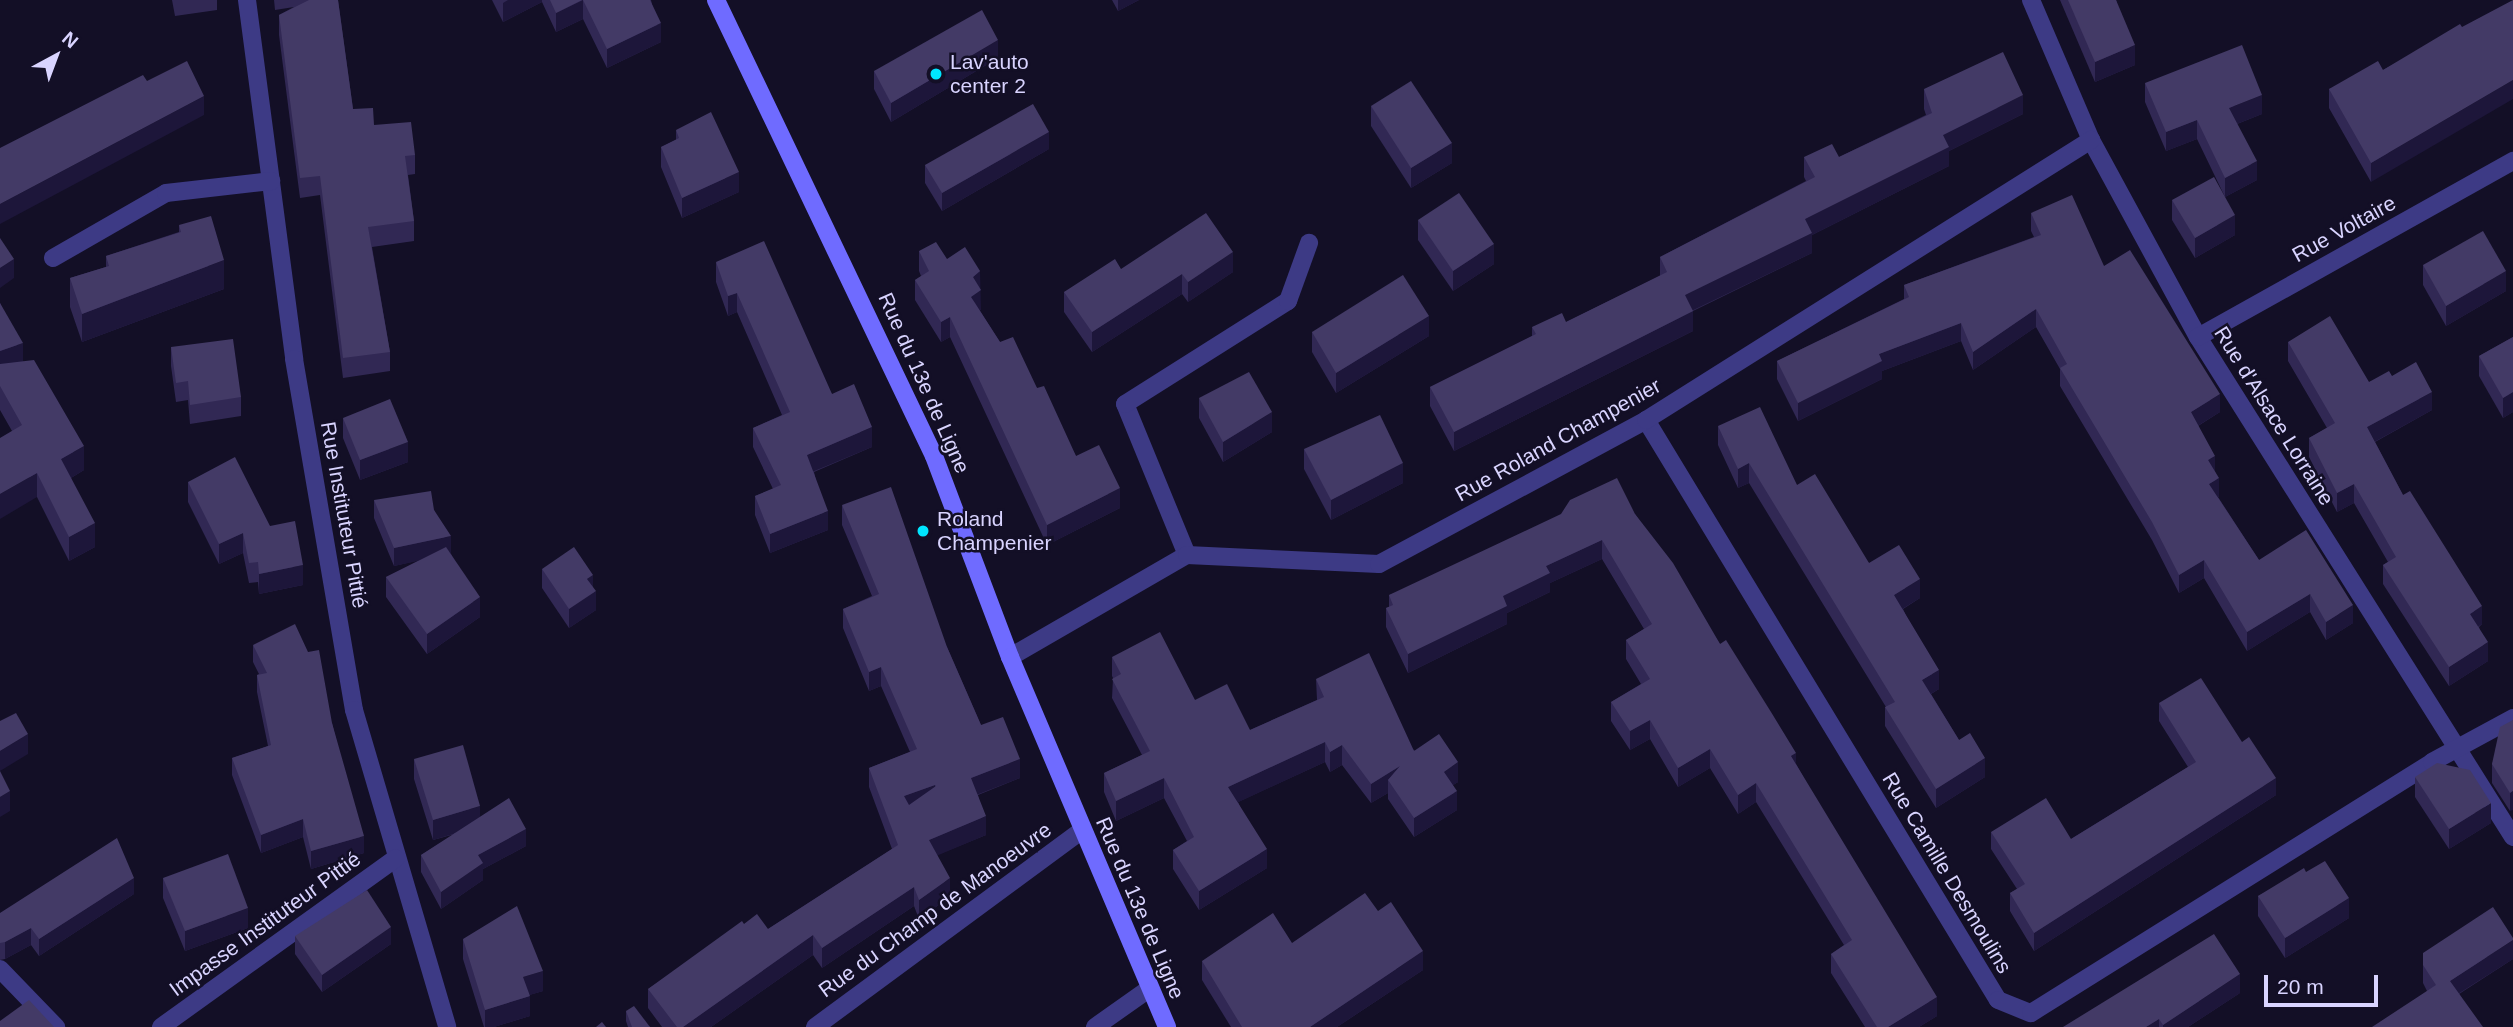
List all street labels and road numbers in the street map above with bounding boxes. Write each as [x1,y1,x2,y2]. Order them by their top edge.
street label: Rue Voltaire [2288,190,2400,268]
street label: Rue du 13e de Ligne [873,289,975,477]
street label: Rue d'Alsace Lorraine [2209,322,2339,510]
street label: Rue Roland Champenier [1451,373,1665,507]
street label: Rue Instituteur Pittié [315,420,373,610]
street label: Rue Camille Desmoulins [1877,768,2017,978]
street label: Rue du 13e de Ligne [1090,813,1190,1003]
street label: Rue du Champ de Manoeuvre [814,817,1056,1003]
street label: Impasse Instituteur Pittié [165,846,365,1002]

